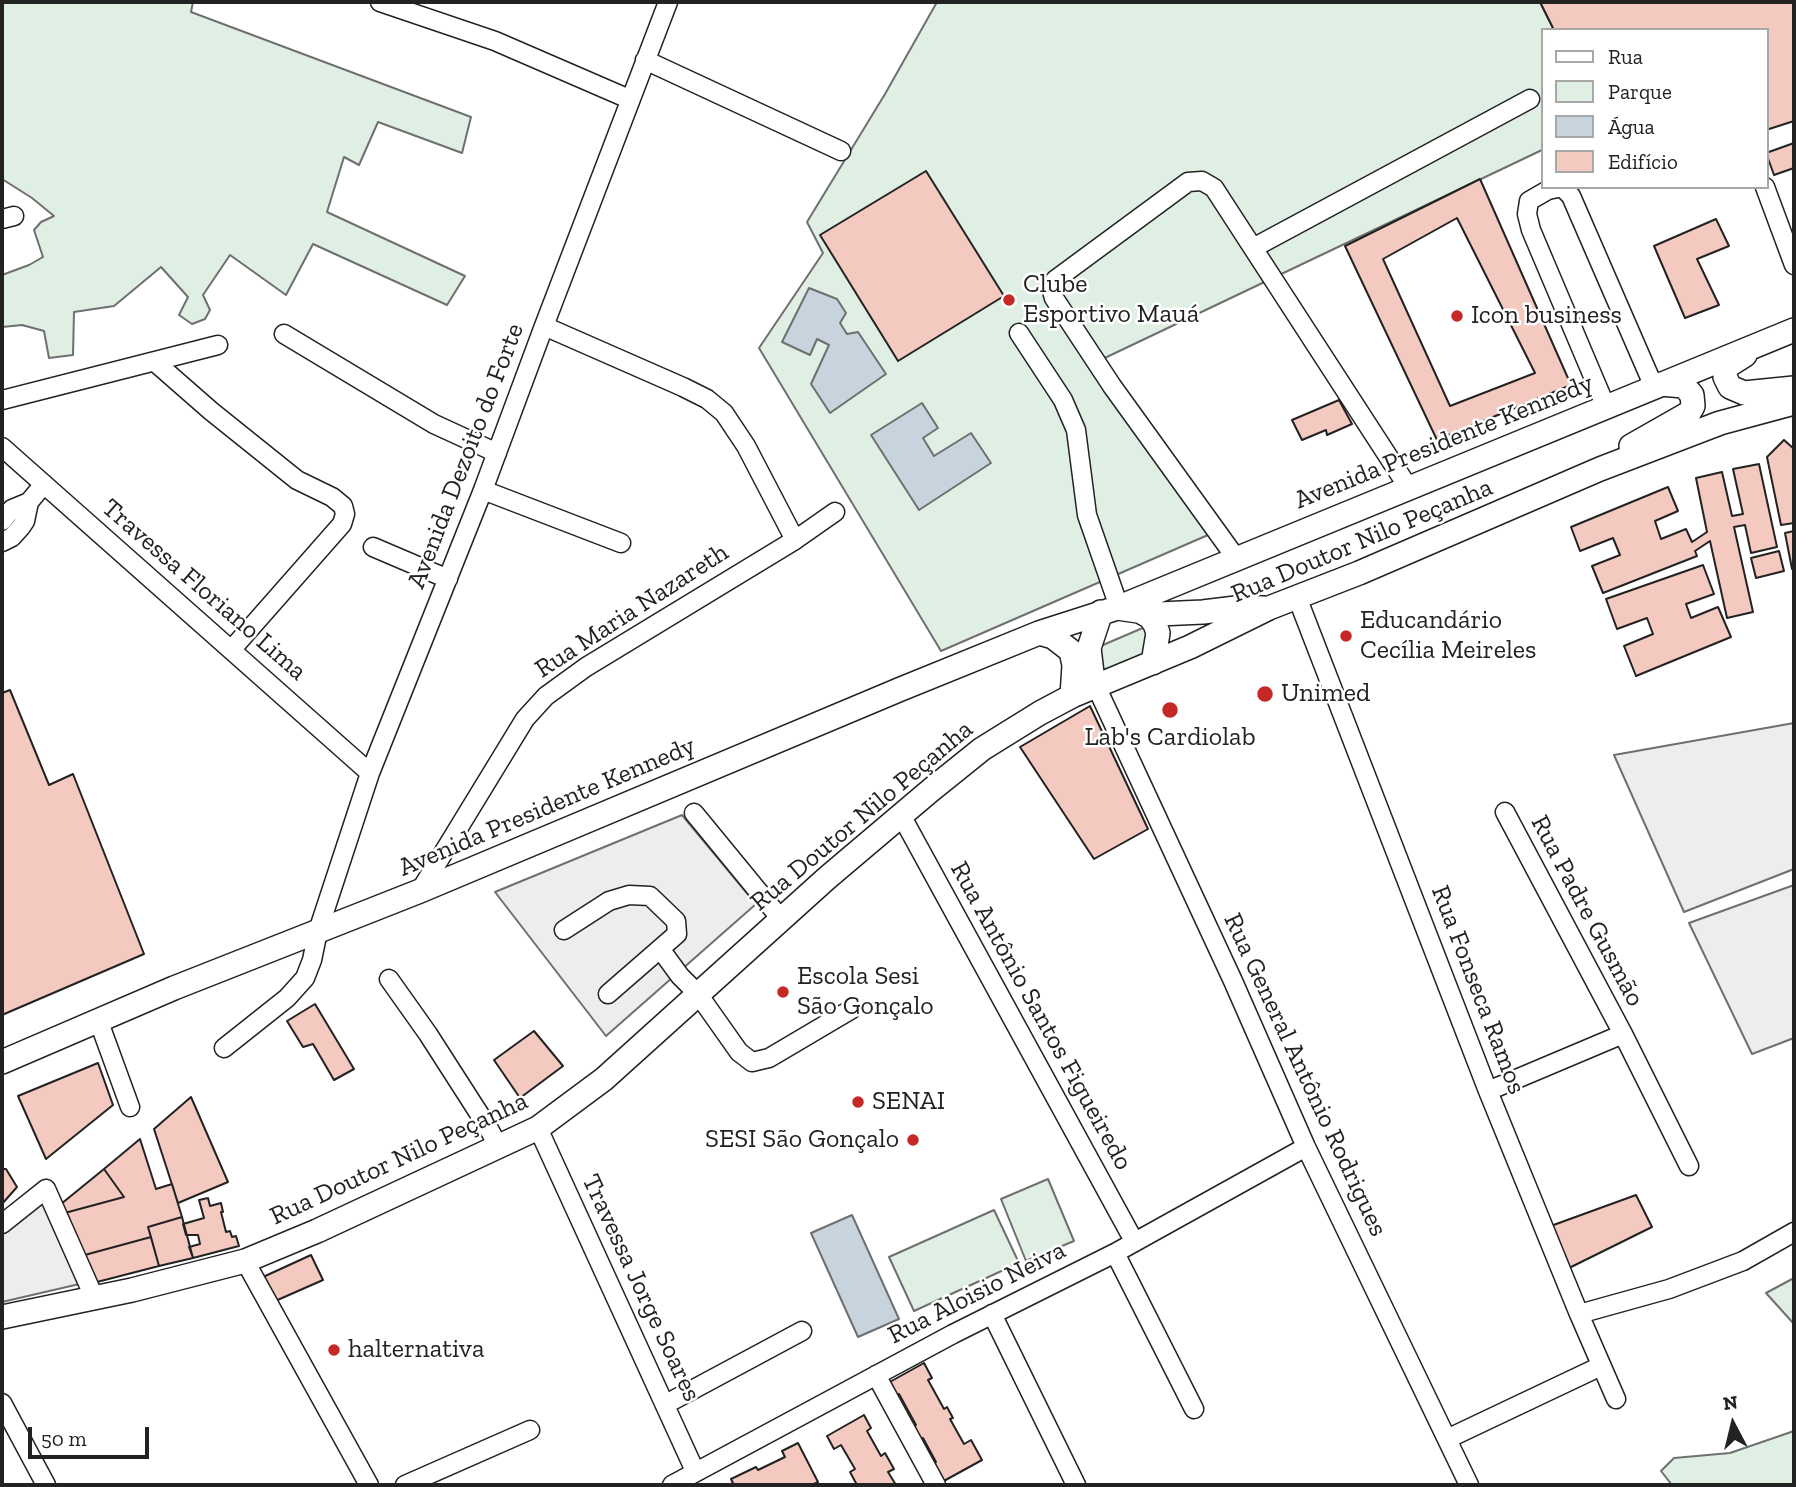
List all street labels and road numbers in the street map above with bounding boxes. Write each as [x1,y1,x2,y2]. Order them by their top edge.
street label: Avenida Dezoito do Forte [401,319,531,593]
street label: Avenida Presidente Kennedy [1290,368,1598,516]
street label: Rua Doutor Nilo Peçanha [1227,472,1497,610]
street label: Travessa Floriano Lima [95,493,313,687]
street label: Rua Maria Nazareth [530,537,734,685]
street label: Rua Doutor Nilo Peçanha [745,714,979,918]
street label: Avenida Presidente Kennedy [394,730,700,884]
street label: Rua Padre Gusmão [1523,810,1651,1012]
street label: Rua Antônio Santos Figueiredo [943,856,1139,1176]
street label: Rua Fonseca Ramos [1424,881,1532,1099]
street label: Rua General Antônio Rodrigues [1216,909,1394,1241]
street label: Rua Doutor Nilo Peçanha [265,1086,533,1232]
street label: Travessa Jorge Soares [575,1169,707,1407]
street label: Rua Aloisio Neiva [883,1235,1071,1351]

